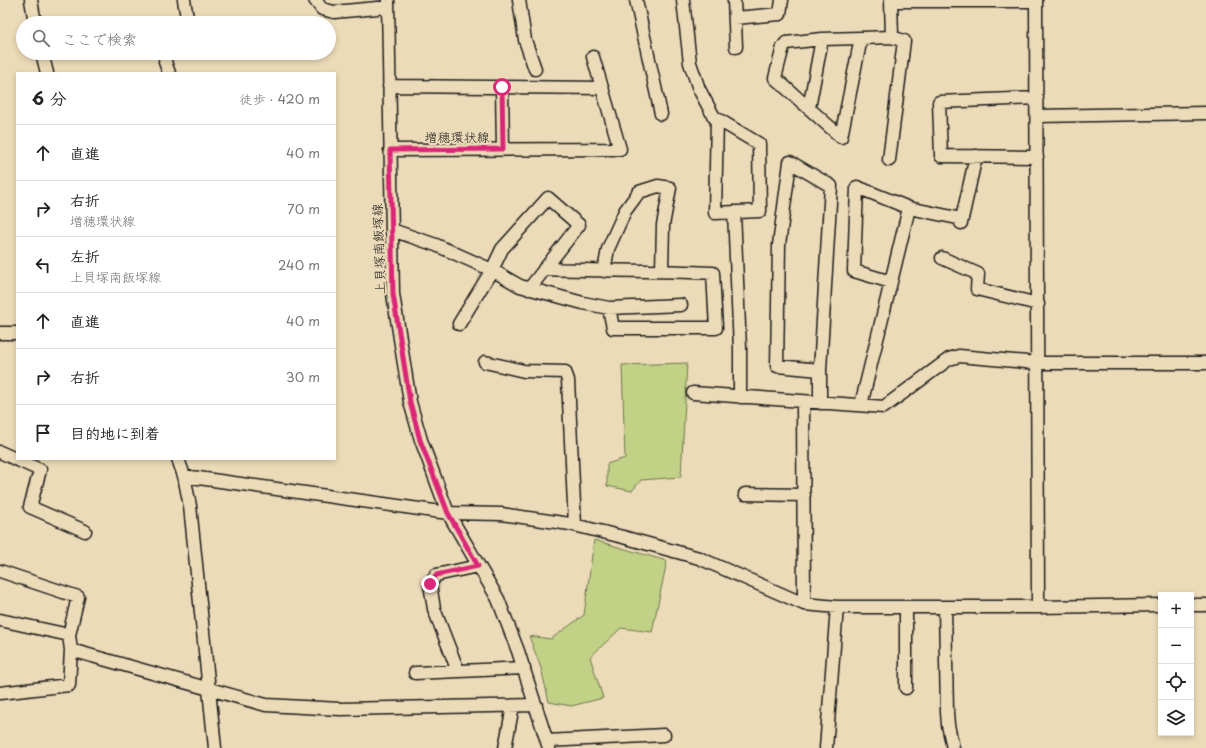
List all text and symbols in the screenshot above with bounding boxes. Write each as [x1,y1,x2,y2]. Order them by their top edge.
search box [16,16,336,60]
icon: search [30,27,52,49]
text: ここで検索 [62,27,137,50]
route start [493,78,511,96]
text: 6 分 [32,85,66,111]
text: 徒歩 · 420 m [240,89,320,108]
street label: 増穂環状線 [424,127,490,146]
text: 直進 [70,141,100,164]
icon: ahead [32,142,54,164]
text: 40 m [286,143,320,162]
text: 右折 [70,188,100,211]
icon: right [32,198,54,220]
text: 70 m [287,199,320,218]
street label: 上貝塚南飯塚線 [367,202,389,295]
text: 増穂環状線 [70,211,135,230]
text: 左折 [70,244,100,267]
icon: left [32,254,54,276]
text: 240 m [278,255,320,274]
text: 上貝塚南飯塚線 [70,267,161,286]
text: 直進 [70,309,100,332]
icon: ahead [32,310,54,332]
text: 40 m [286,311,320,330]
text: 右折 [70,365,100,388]
icon: right [32,366,54,388]
text: 30 m [286,367,320,386]
text: 目的地に到着 [70,421,160,444]
icon: arrive [32,422,54,444]
route end [421,575,439,593]
map controls [1158,592,1194,736]
button: + [1158,592,1194,628]
button: − [1158,628,1194,664]
button: locate [1158,664,1194,700]
button: layers [1158,700,1194,736]

